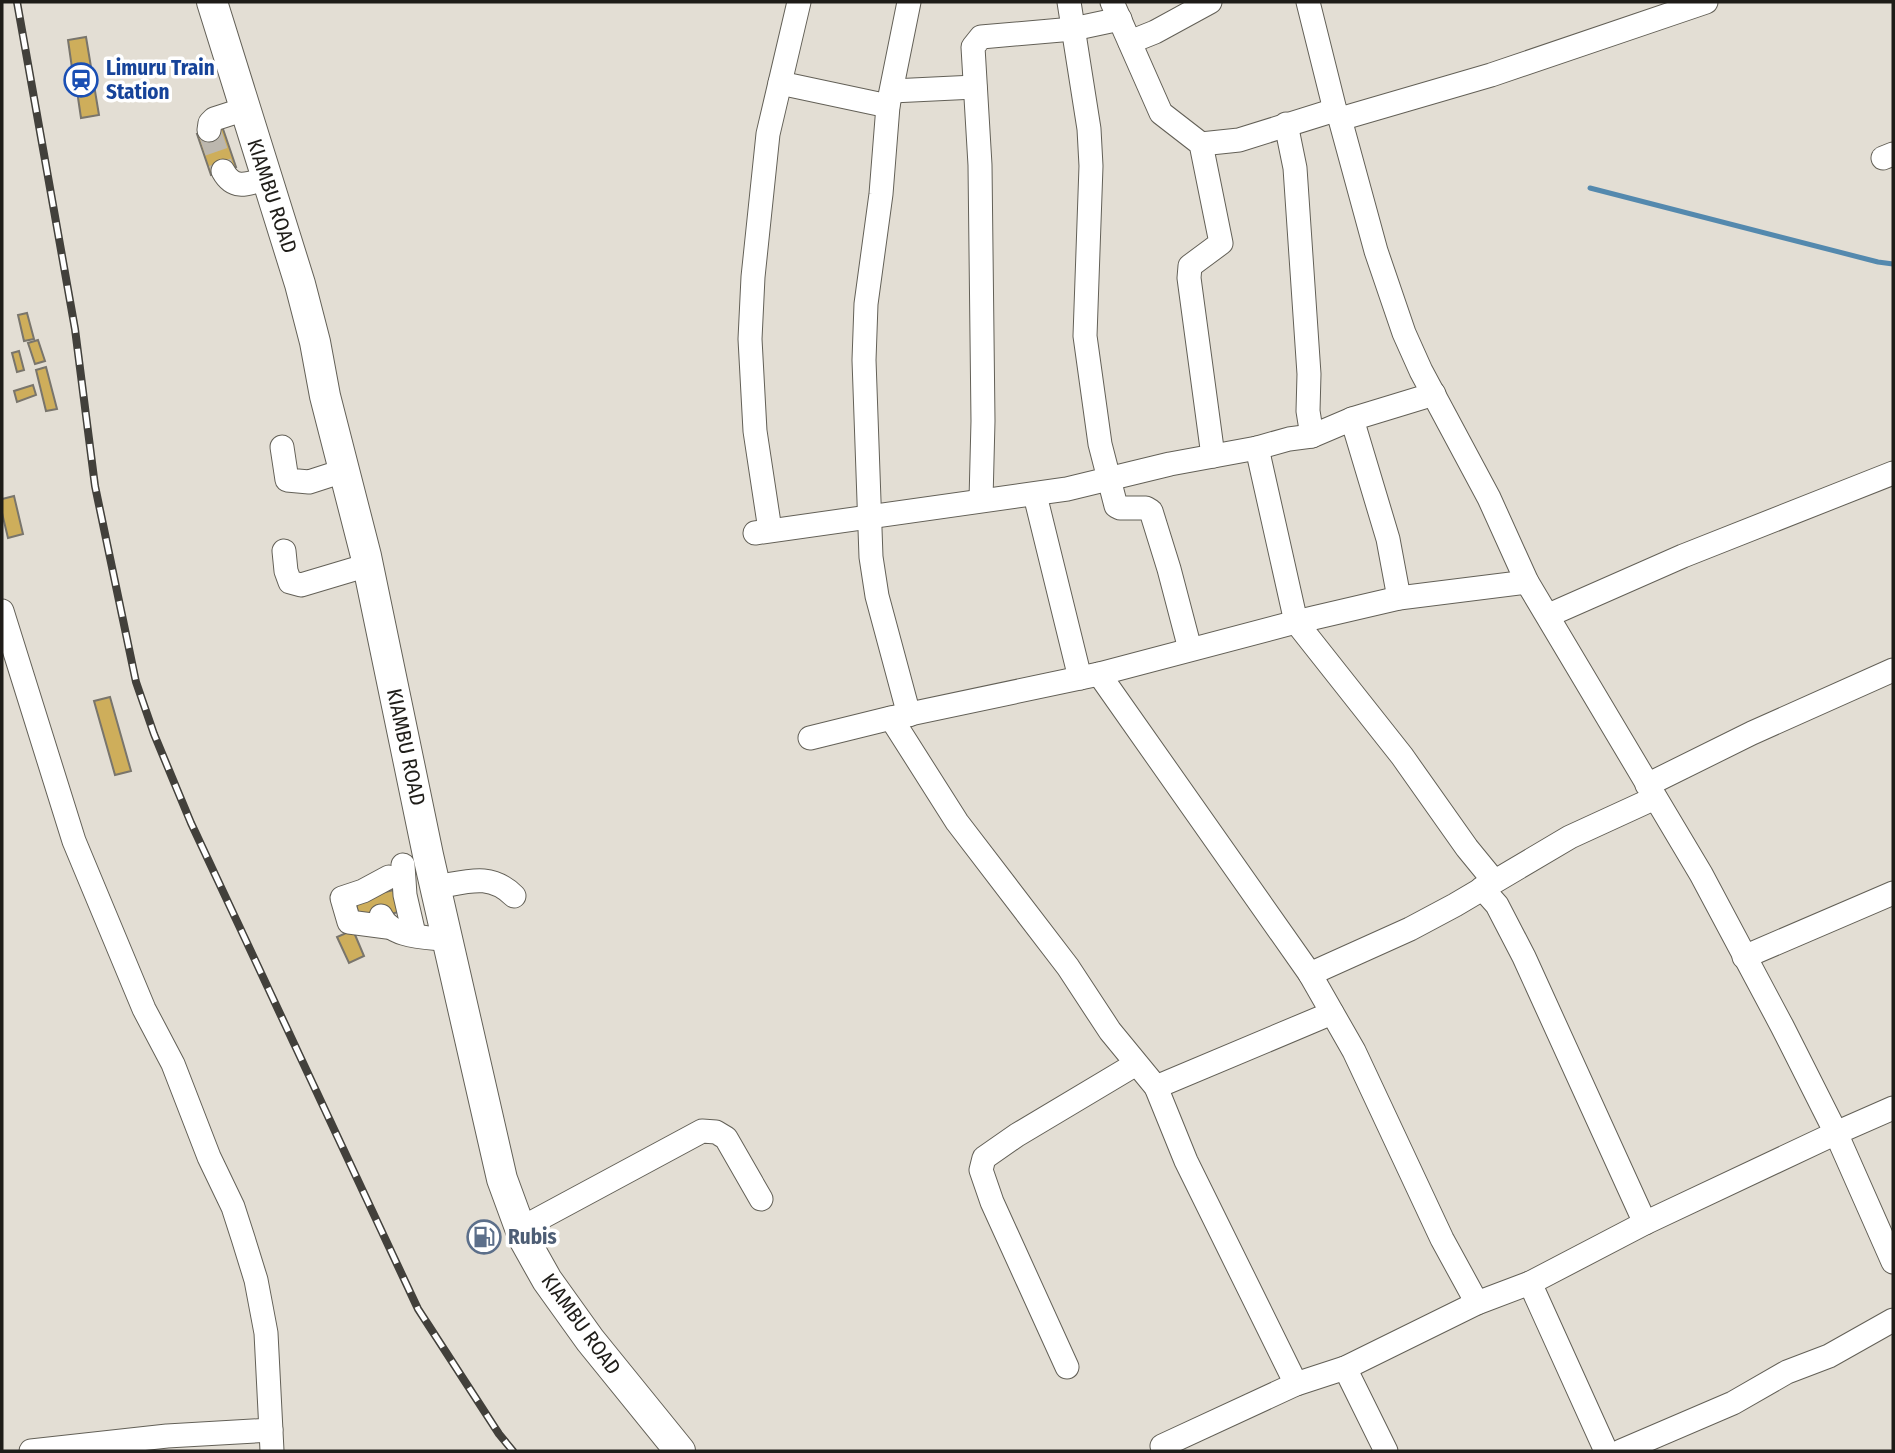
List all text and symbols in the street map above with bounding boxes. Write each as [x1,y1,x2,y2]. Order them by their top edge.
place label: Limuru Train Station [106,55,215,105]
station icon: Limuru Train Station [62,61,100,99]
street label: KIAMBU ROAD [241,135,303,257]
street label: KIAMBU ROAD [381,686,431,808]
fuel station icon: Rubis [465,1218,503,1256]
place label: Rubis [508,1224,557,1250]
street label: KIAMBU ROAD [536,1268,626,1380]

